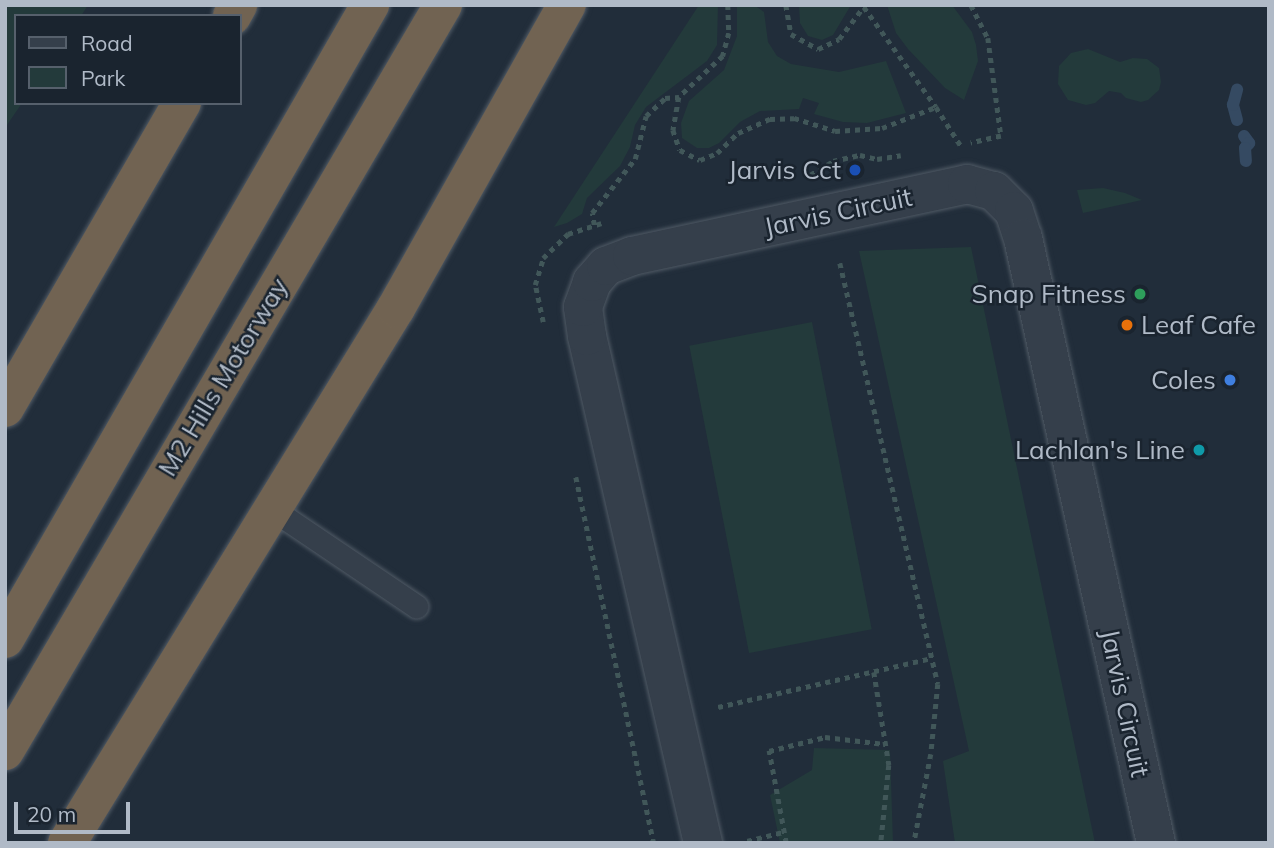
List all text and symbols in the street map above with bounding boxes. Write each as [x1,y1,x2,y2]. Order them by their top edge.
legend [14,14,242,105]
text: Road [81,30,132,56]
text: Park [81,65,125,91]
place label: Jarvis Cct [728,154,841,186]
marker: Jarvis Cct [847,162,863,178]
street label: Jarvis Circuit [761,181,915,243]
street label: M2 Hills Motorway [152,272,294,482]
place label: Snap Fitness [972,278,1126,310]
marker: Snap Fitness [1132,286,1148,302]
place label: Leaf Cafe [1141,309,1256,341]
marker: Leaf Cafe [1119,317,1135,333]
place label: Coles [1151,364,1216,396]
marker: Coles [1222,372,1238,388]
place label: Lachlan's Line [1015,434,1185,466]
marker: Lachlan's Line [1191,442,1207,458]
street label: Jarvis Circuit [1094,626,1156,780]
scale bar [18,788,133,832]
text: 20 m [27,801,76,827]

